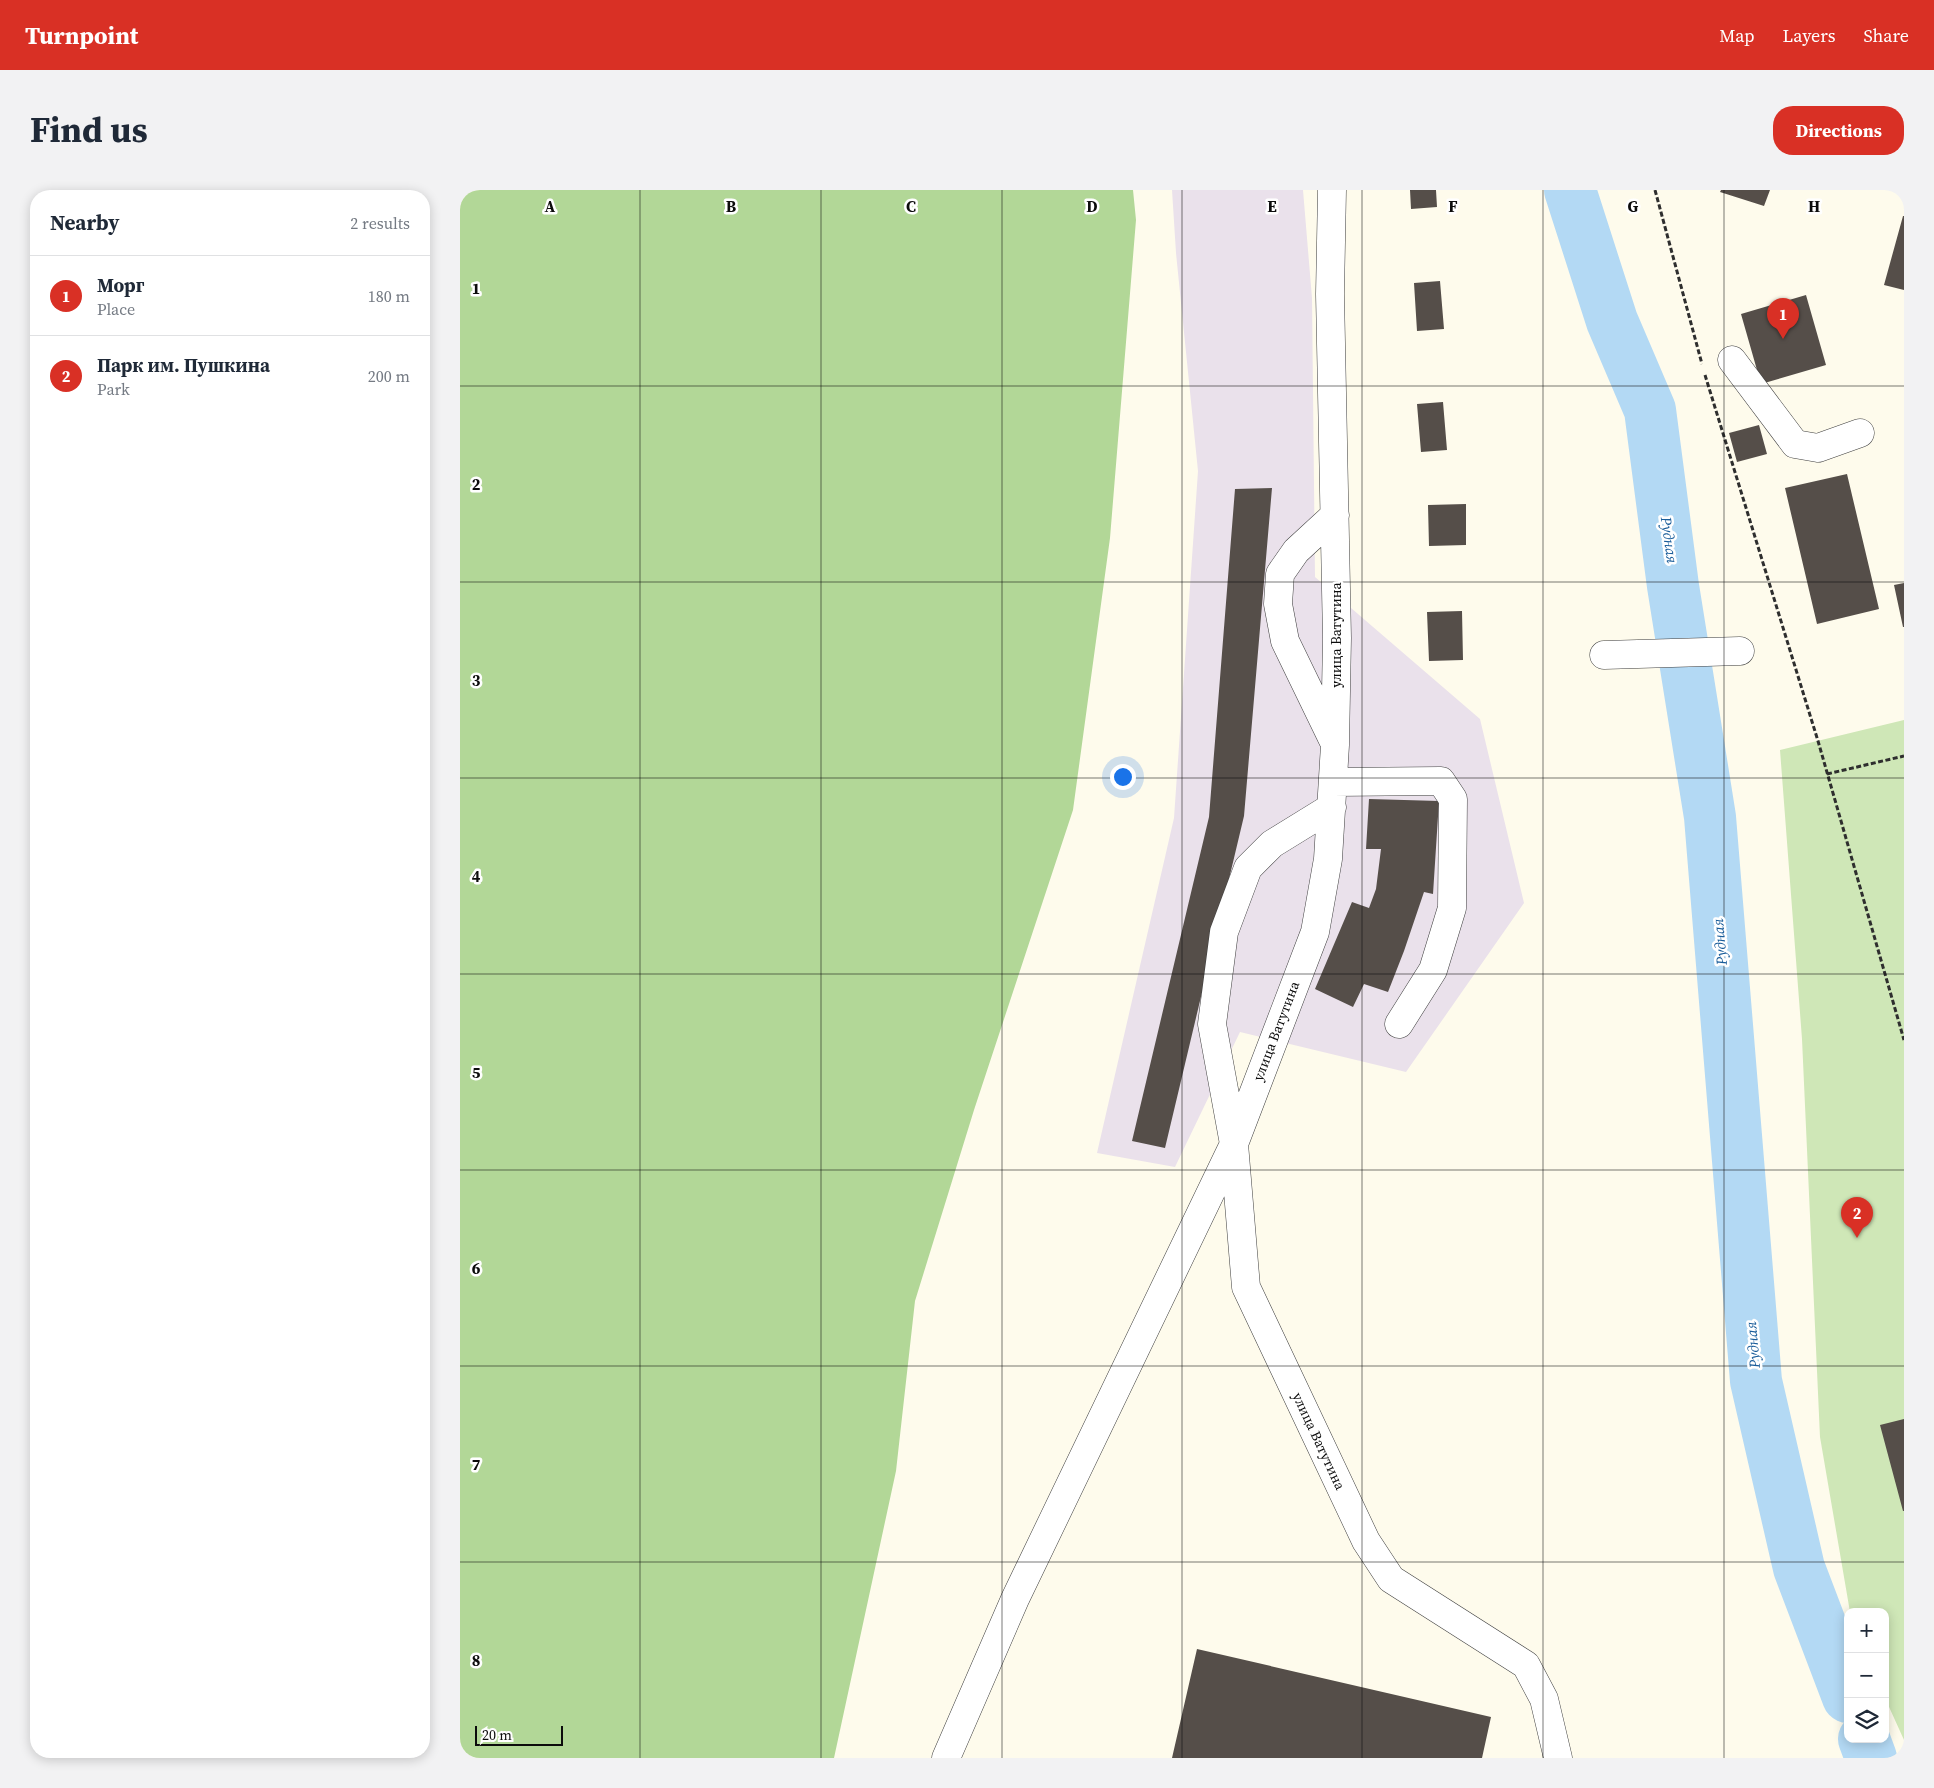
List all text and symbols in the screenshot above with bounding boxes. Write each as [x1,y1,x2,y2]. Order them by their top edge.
text: Turnpoint [25,19,138,52]
text: Map [1719,23,1754,48]
text: Layers [1782,23,1835,48]
text: Share [1863,23,1909,48]
text: Find us [30,106,148,154]
button: Directions [1773,106,1904,155]
text: A [545,195,556,217]
text: B [726,195,737,217]
text: C [906,195,916,217]
text: D [1086,195,1098,217]
text: E [1267,195,1277,217]
text: F [1448,195,1458,217]
text: G [1628,195,1639,217]
text: H [1808,195,1820,217]
text: Nearby [50,208,120,237]
text: 2 results [350,212,410,234]
text: Морг [97,272,144,298]
text: 1 [472,277,480,299]
text: 1 [62,285,70,307]
text: 180 m [368,285,410,307]
text: Place [97,298,135,320]
pin: 1 [1767,298,1799,339]
text: Парк им. Пушкина [97,352,270,378]
text: 2 [62,365,70,387]
text: 200 m [368,365,410,387]
text: Park [97,378,130,400]
text: 2 [472,473,481,495]
water label: Рудная [1656,514,1683,565]
street label: улица Ватутина [1326,581,1346,688]
text: 3 [472,669,481,691]
your location [1110,764,1136,790]
text: 4 [472,865,481,887]
water label: Рудная [1707,917,1732,967]
street label: улица Ватутина [1248,977,1305,1084]
text: 5 [472,1061,481,1083]
pin: 2 [1841,1197,1873,1238]
text: 6 [472,1257,481,1279]
water label: Рудная [1740,1320,1765,1370]
street label: улица Ватутина [1288,1389,1351,1494]
text: 7 [472,1453,481,1475]
map controls [1844,1608,1889,1743]
button: + [1844,1608,1889,1653]
text: 8 [472,1649,480,1671]
button: − [1844,1653,1889,1698]
button: layers [1844,1698,1889,1743]
scale bar [475,1723,562,1746]
text: 20 m [482,1725,512,1745]

